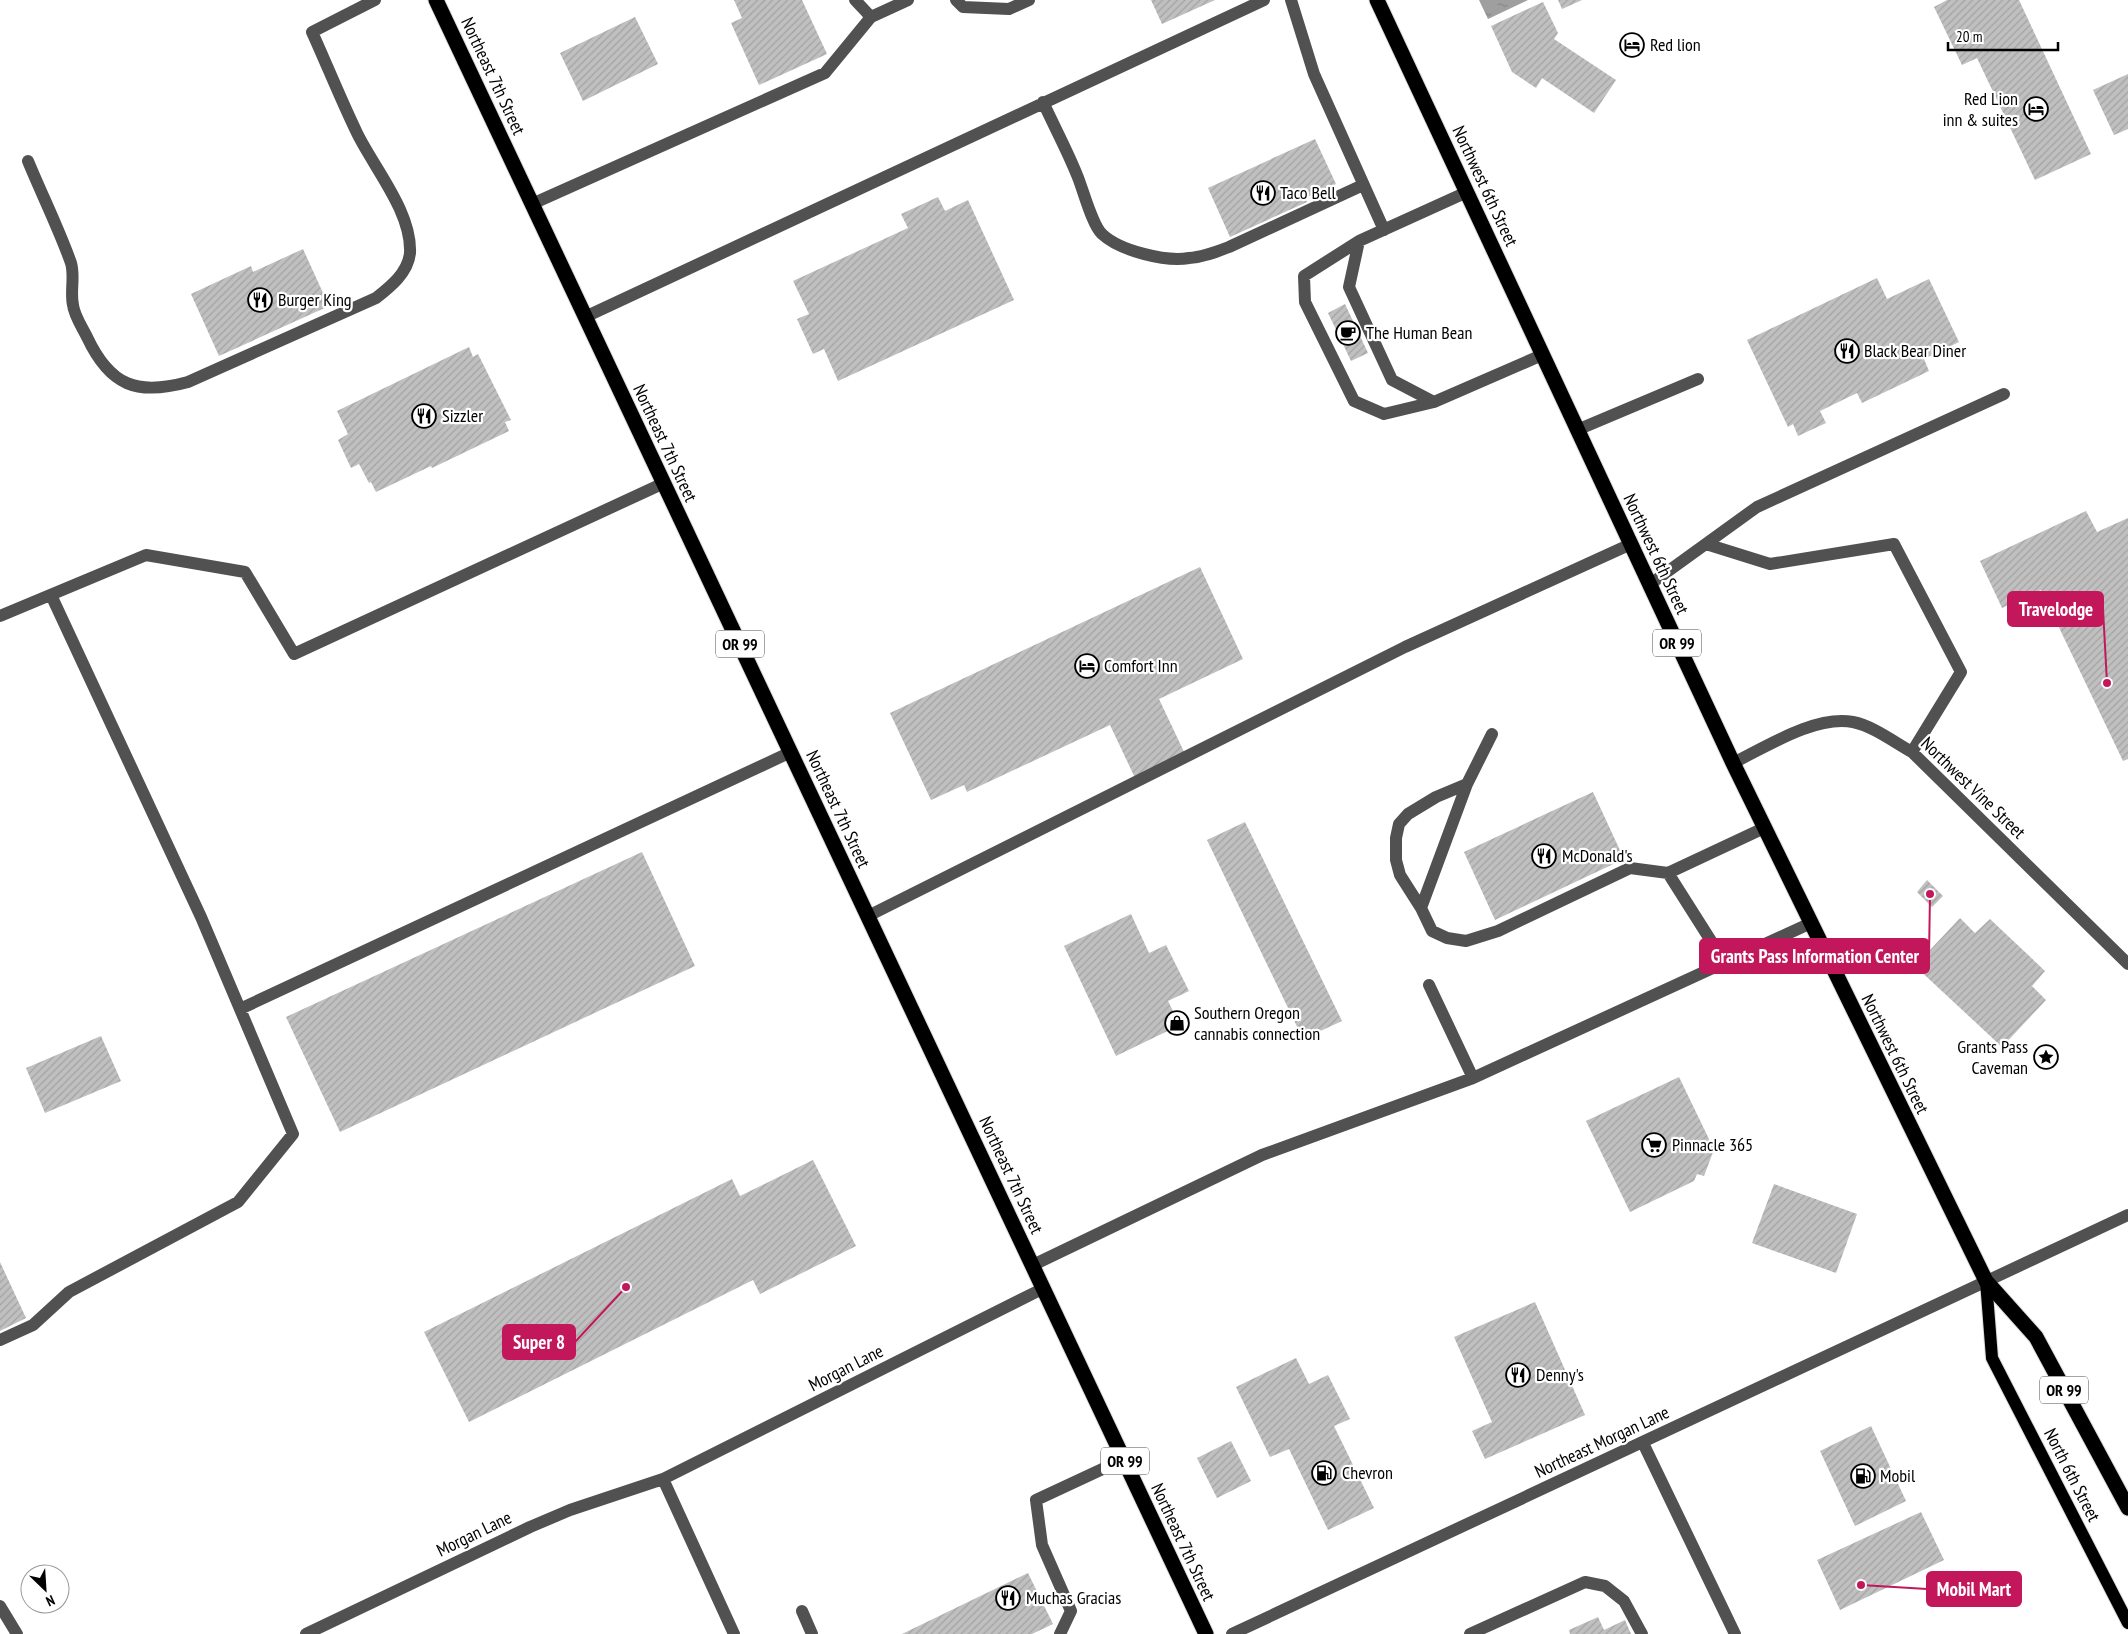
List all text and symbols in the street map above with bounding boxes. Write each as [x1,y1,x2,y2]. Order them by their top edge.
street label: Northeast 7th Street [456,13,531,138]
scale bar [1948,20,2058,52]
text: 20 m [1956,27,1982,46]
hotel icon: Red lion [1619,32,1645,58]
place label: Red lion [1650,33,1701,56]
place label: Red Lion inn & suites [1943,87,2018,131]
hotel icon: Red Lion inn & suites [2023,96,2049,122]
street label: Northwest 6th Street [1447,122,1523,250]
restaurant icon: Taco Bell [1250,180,1276,206]
place label: Taco Bell [1280,181,1337,204]
restaurant icon: Burger King [247,287,273,313]
place label: Burger King [278,288,352,311]
cafe icon: The Human Bean [1335,320,1361,346]
place label: The Human Bean [1366,321,1472,344]
restaurant icon: Black Bear Diner [1834,338,1860,364]
place label: Black Bear Diner [1864,339,1966,362]
street label: Northeast 7th Street [628,380,703,505]
restaurant icon: Sizzler [411,403,437,429]
place label: Sizzler [442,404,483,427]
street label: Northwest 6th Street [1618,490,1694,618]
callout: Travelodge [2008,592,2103,626]
text: Travelodge [2019,597,2093,621]
road number: OR 99 [716,630,764,658]
road number: OR 99 [1653,630,1701,656]
hotel icon: Comfort Inn [1074,653,1100,679]
place label: Comfort Inn [1104,654,1178,677]
street label: Northwest Vine Street [1916,732,2031,843]
street label: Northeast 7th Street [801,746,876,871]
restaurant icon: McDonald's [1531,843,1557,869]
place label: McDonald's [1562,844,1633,867]
callout: Grants Pass Information Center [1700,939,1929,973]
text: Grants Pass Information Center [1711,944,1920,968]
street label: Northwest 6th Street [1857,990,1934,1118]
place label: Southern Oregon cannabis connection [1194,1001,1320,1045]
shop icon: Southern Oregon cannabis connection [1164,1010,1190,1036]
place label: Grants Pass Caveman [1957,1035,2028,1079]
place icon: Grants Pass Caveman [2033,1044,2059,1070]
street label: Northeast 7th Street [974,1112,1049,1237]
supermarket icon: Pinnacle 365 [1641,1132,1667,1158]
place label: Pinnacle 365 [1672,1133,1753,1156]
callout: Super 8 [503,1325,575,1359]
text: Super 8 [513,1330,565,1354]
street label: Morgan Lane [805,1339,887,1396]
restaurant icon: Denny's [1505,1362,1531,1388]
place label: Denny's [1536,1363,1584,1386]
road number: OR 99 [2040,1376,2088,1404]
street label: Northeast Morgan Lane [1531,1400,1673,1483]
street label: North 6th Street [2039,1424,2106,1525]
road number: OR 99 [1101,1448,1149,1474]
fuel station icon: Chevron [1311,1460,1337,1486]
place label: Chevron [1342,1461,1393,1484]
fuel station icon: Mobil [1850,1463,1876,1489]
place label: Mobil [1880,1464,1916,1487]
street label: Northeast 7th Street [1146,1479,1221,1604]
street label: Morgan Lane [433,1506,515,1562]
north arrow [20,1564,70,1614]
callout: Mobil Mart [1927,1572,2021,1606]
text: Mobil Mart [1937,1577,2012,1601]
restaurant icon: Muchas Gracias [995,1585,1021,1611]
place label: Muchas Gracias [1026,1586,1121,1609]
text: N [43,1591,58,1611]

